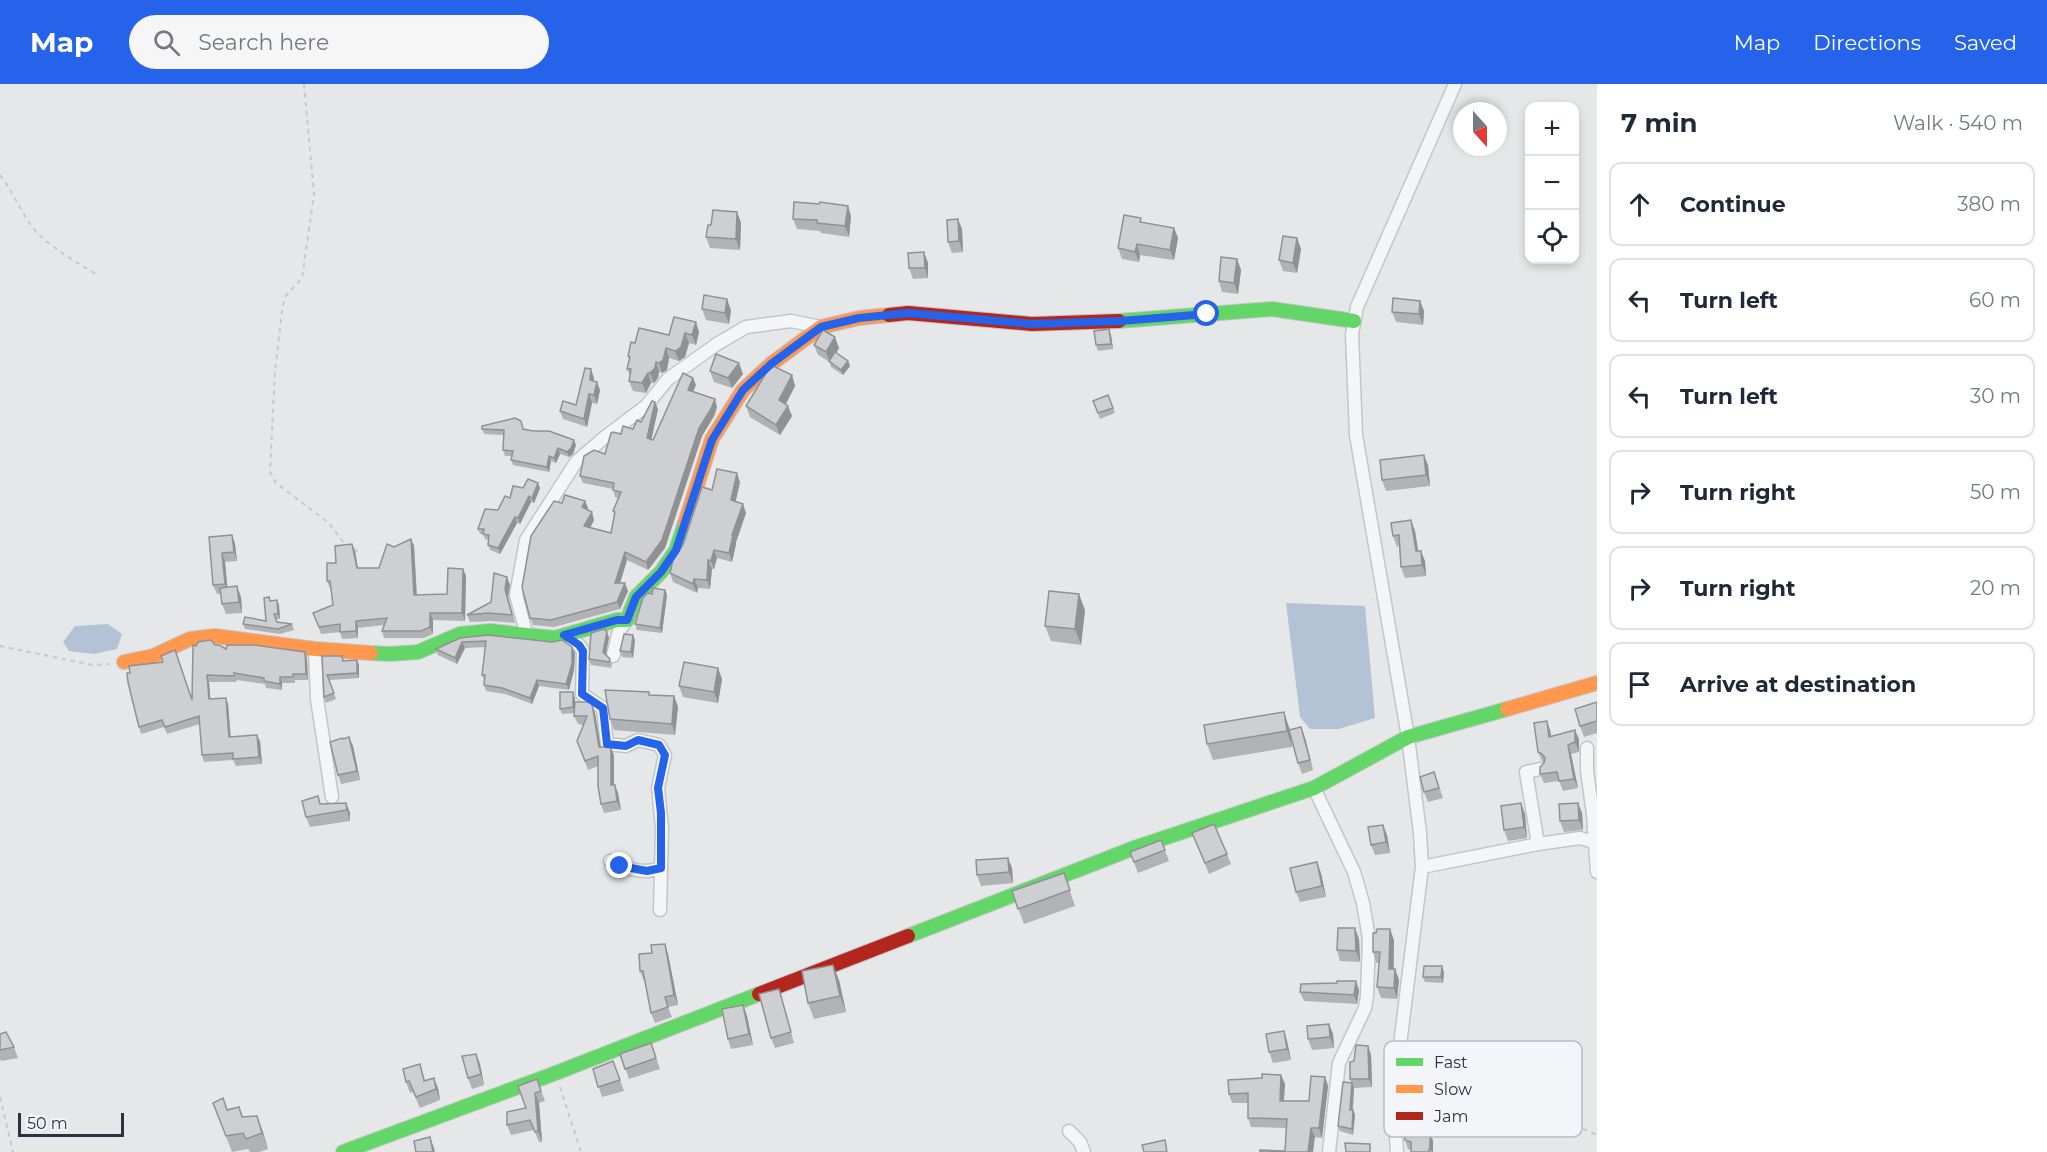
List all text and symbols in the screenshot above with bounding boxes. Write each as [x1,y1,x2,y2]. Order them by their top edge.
search box [129,15,549,69]
text: Map [30,25,93,59]
icon: search [150,26,183,59]
text: Search here [198,29,329,56]
text: Map [1734,30,1780,55]
text: Directions [1813,30,1921,55]
text: Saved [1954,30,2017,55]
north arrow [1453,102,1507,156]
map controls [1525,102,1579,264]
button: + [1525,102,1579,156]
text: 7 min [1621,107,1698,139]
text: Walk · 540 m [1893,111,2023,135]
button: − [1525,156,1579,210]
icon: ahead [1623,188,1656,221]
text: Continue [1680,191,1786,218]
text: 380 m [1957,192,2021,216]
button: locate [1525,210,1579,264]
icon: left [1623,284,1656,317]
text: Turn left [1680,287,1778,314]
text: 60 m [1969,288,2021,312]
route start [1193,300,1219,326]
icon: left [1623,380,1656,413]
text: Turn left [1680,383,1778,410]
text: 30 m [1970,384,2021,408]
icon: right [1623,476,1656,509]
text: Turn right [1680,479,1795,506]
text: 50 m [1970,480,2021,504]
icon: right [1623,572,1656,605]
text: Turn right [1680,575,1795,602]
text: 20 m [1970,576,2021,600]
icon: arrive [1623,668,1656,701]
text: Arrive at destination [1680,671,1916,698]
route end [606,852,632,878]
legend [1384,1041,1582,1137]
text: Fast [1434,1053,1468,1072]
text: Slow [1434,1080,1472,1099]
text: Jam [1433,1107,1468,1126]
scale bar [18,1110,124,1138]
text: 50 m [27,1114,68,1133]

